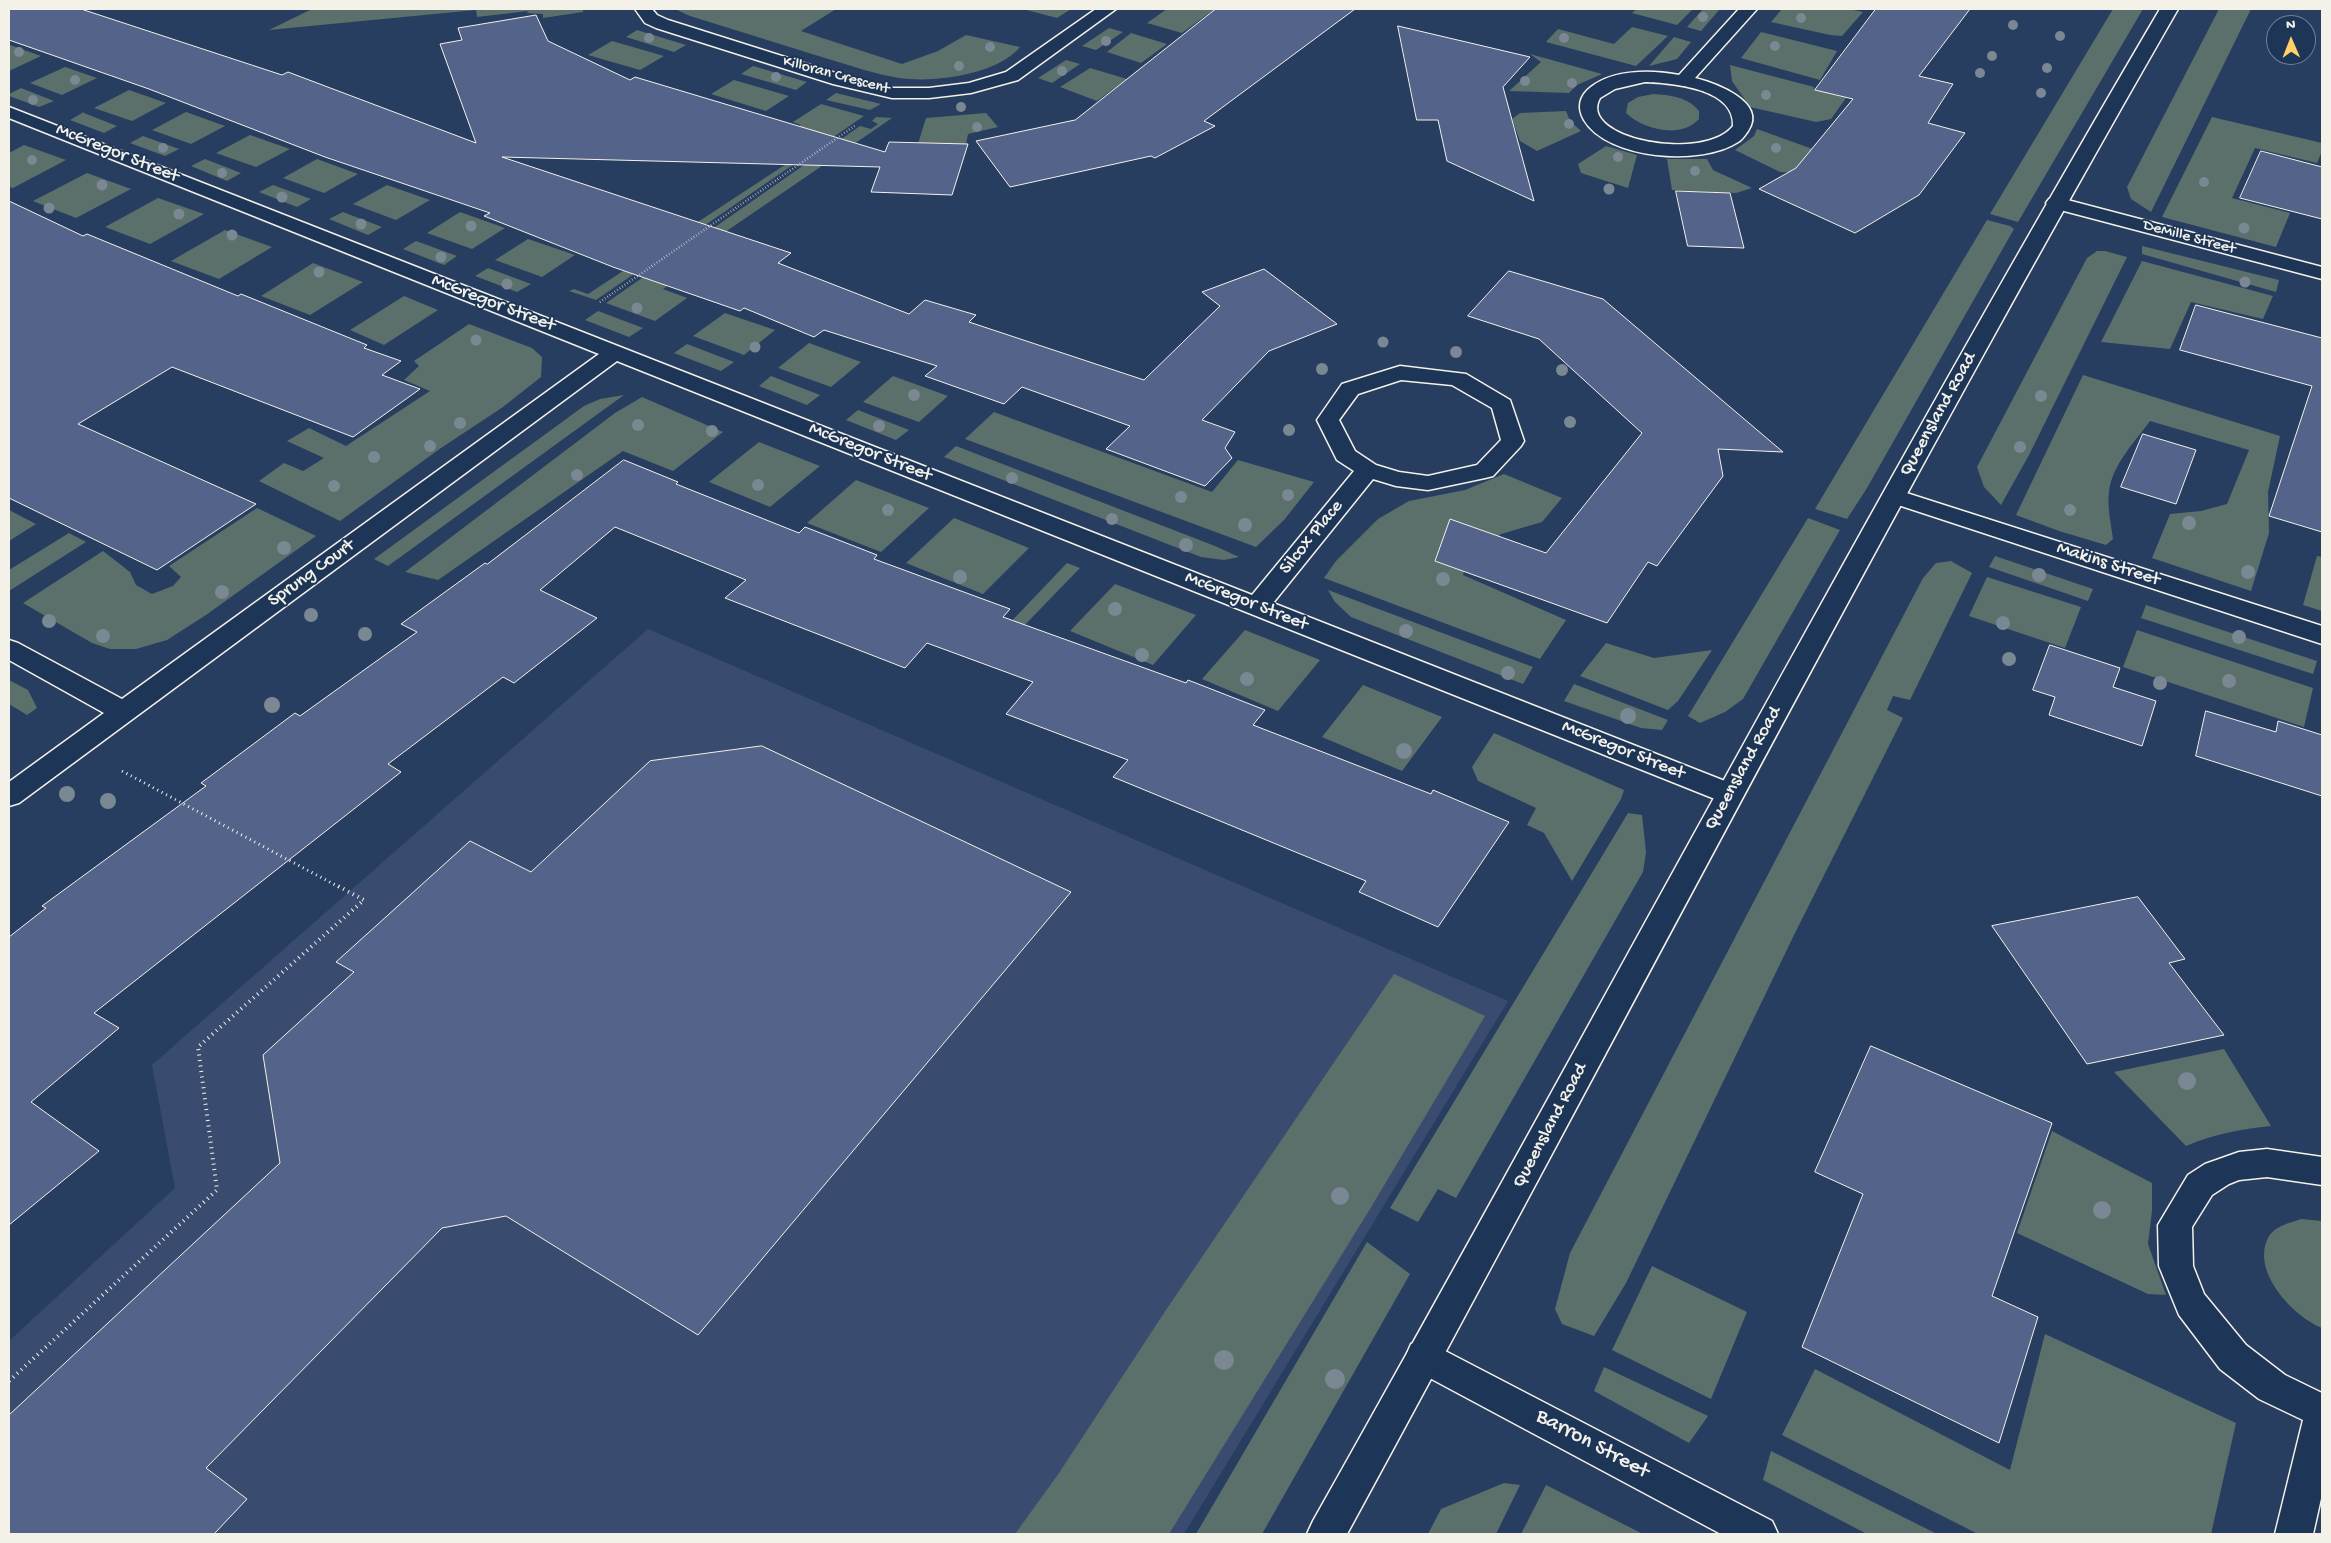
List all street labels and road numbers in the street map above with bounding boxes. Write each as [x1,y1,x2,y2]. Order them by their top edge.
street label: Killoran Crescent [780,53,892,99]
street label: McGregor Street [52,119,182,189]
street label: DeMille Street [2141,216,2237,260]
street label: McGregor Street [428,270,558,338]
street label: Queensland Road [1896,349,1982,481]
street label: McGregor Street [805,418,935,488]
street label: Silcox Place [1275,496,1349,580]
street label: Sprung Court [264,535,360,613]
street label: Makins Street [2053,538,2163,592]
street label: McGregor Street [1181,567,1311,637]
street label: Queensland Road [1701,703,1787,835]
street label: McGregor Street [1558,716,1688,786]
street label: Queensland Road [1508,1060,1594,1192]
street label: Barron Street [1531,1404,1653,1486]

